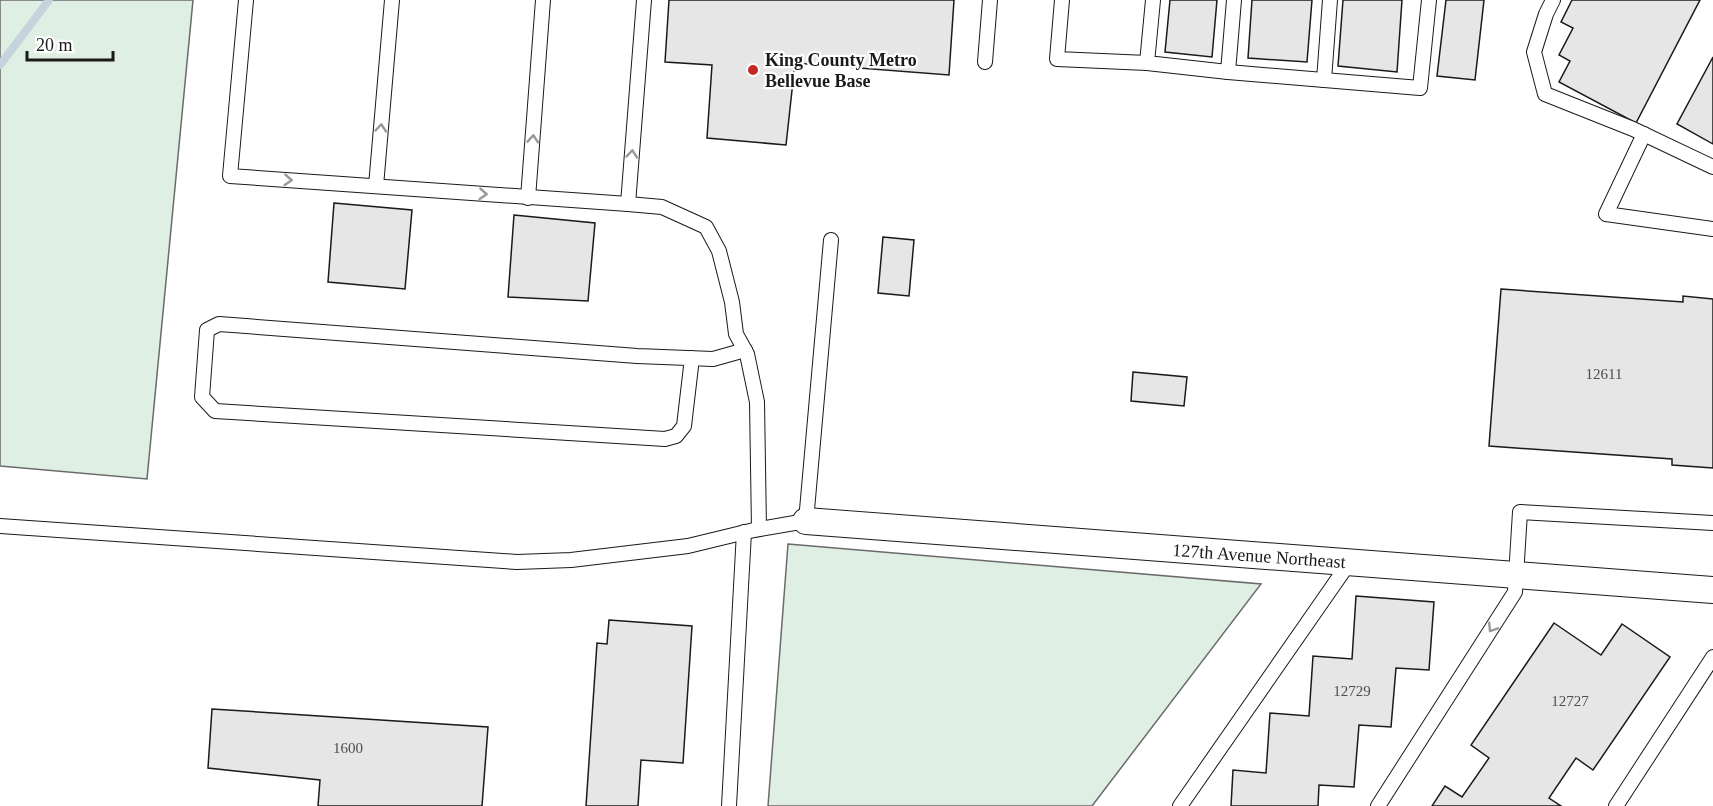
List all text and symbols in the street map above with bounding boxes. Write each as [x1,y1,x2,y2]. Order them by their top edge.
scale bar [27,24,112,62]
text: 20 m [36,35,73,55]
place label: King County Metro Bellevue Base [765,50,917,91]
marker: King County Metro Bellevue Base [746,63,760,77]
one-way arrow [374,123,387,132]
one-way arrow [526,135,539,144]
one-way arrow [625,150,638,159]
one-way arrow [284,173,293,186]
one-way arrow [478,187,487,200]
house number: 12611 [1586,366,1622,382]
street label: 127th Avenue Northeast [1172,540,1346,572]
one-way arrow [1489,621,1500,632]
house number: 12729 [1333,683,1371,699]
house number: 12727 [1551,693,1589,709]
house number: 1600 [333,740,363,756]

